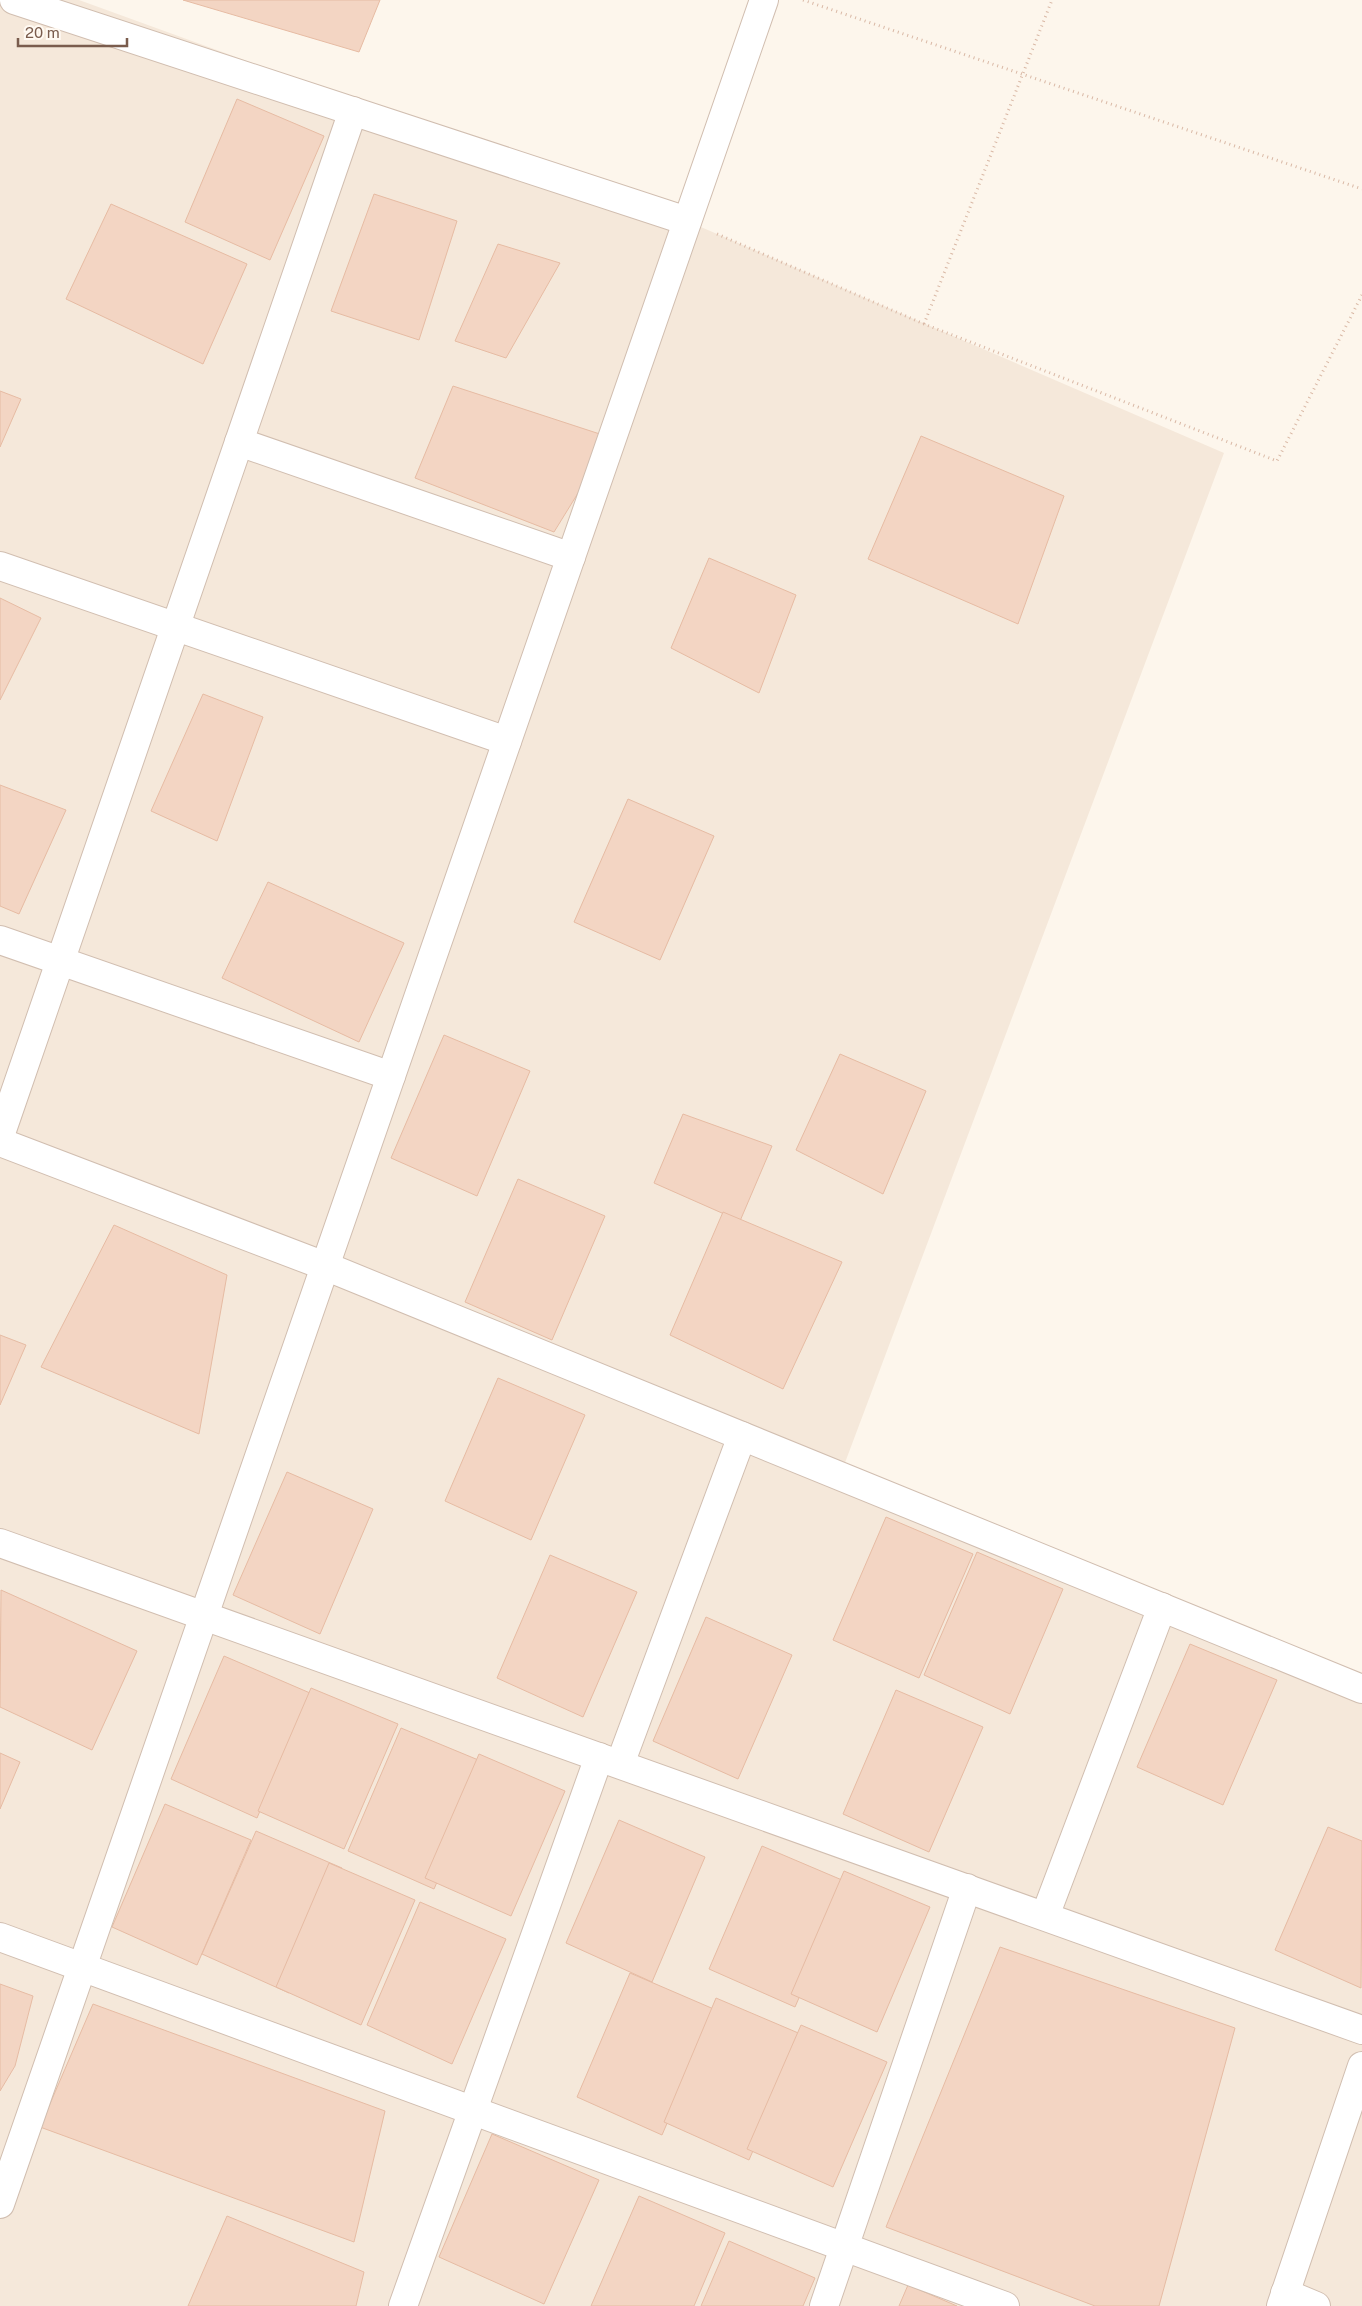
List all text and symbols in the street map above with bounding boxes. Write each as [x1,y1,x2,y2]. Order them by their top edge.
scale bar [18,15,126,47]
text: 20 m [25,24,60,41]

